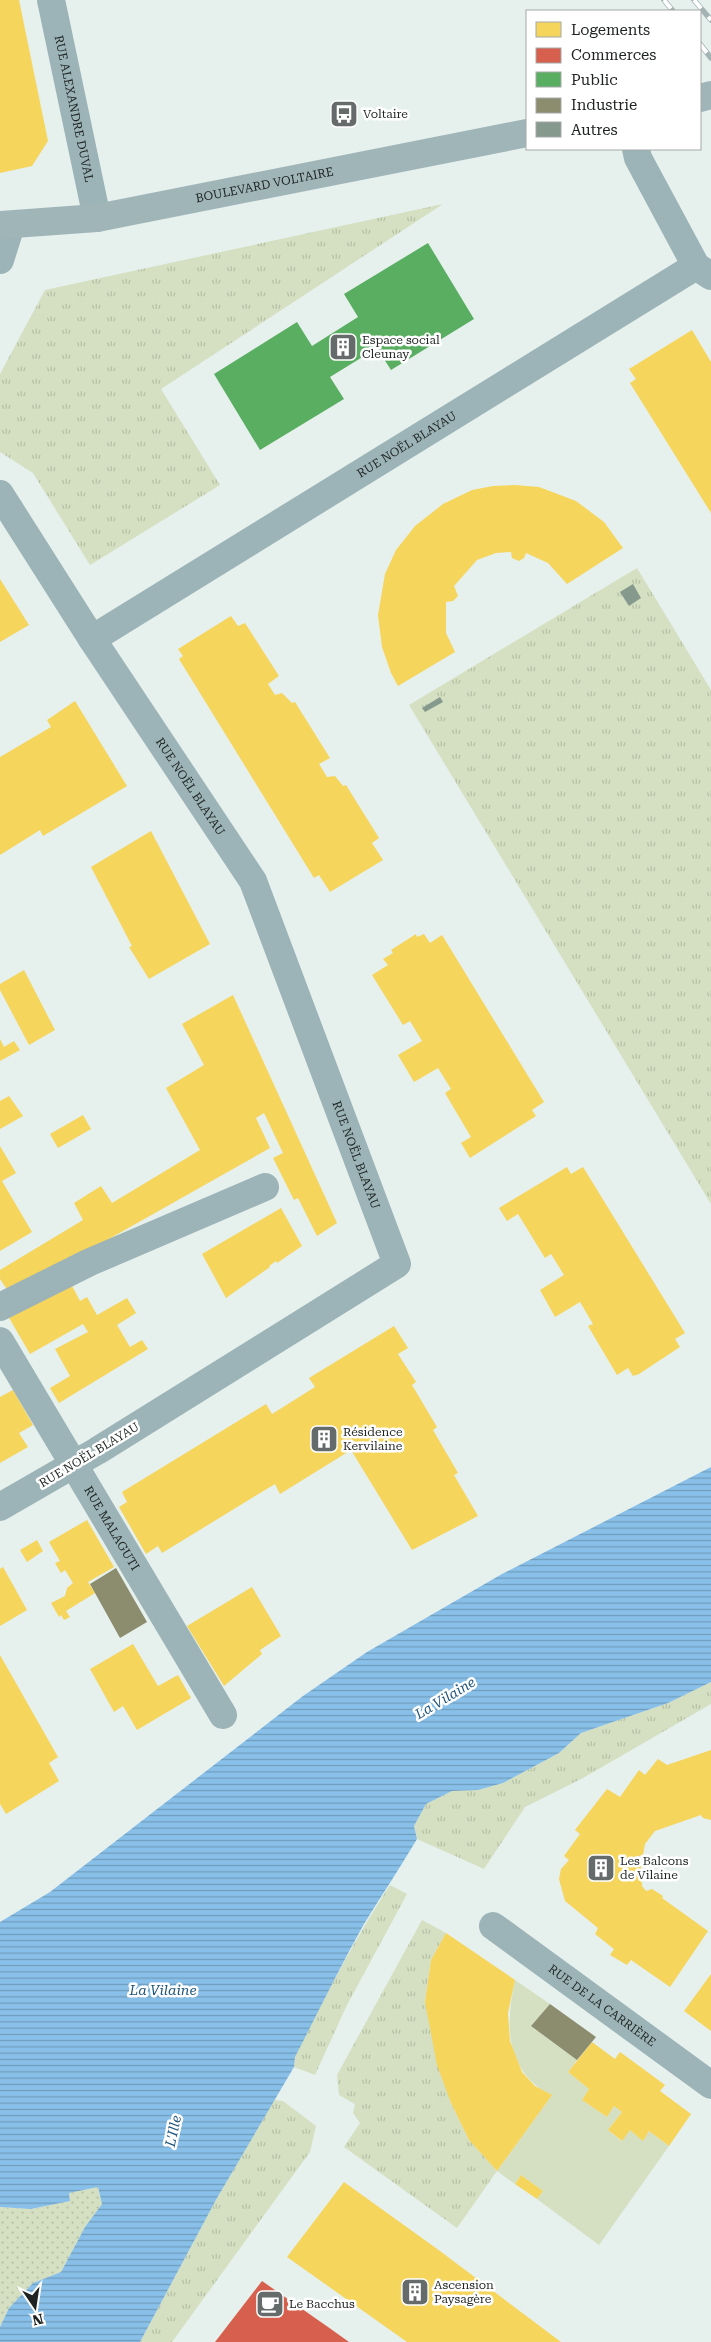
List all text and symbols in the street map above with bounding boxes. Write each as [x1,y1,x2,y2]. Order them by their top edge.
legend [526,10,701,150]
text: Logements [571,21,650,39]
street label: RUE ALEXANDRE DUVAL [52,34,96,183]
text: Commerces [571,46,656,64]
text: Public [571,71,618,89]
text: Industrie [571,96,637,114]
bus stop icon: Voltaire [329,99,359,129]
place label: Voltaire [363,107,408,121]
text: Autres [571,121,618,139]
street label: BOULEVARD VOLTAIRE [194,164,335,205]
building icon: Espace social Cleunay [328,332,358,362]
place label: Espace social Cleunay [362,333,440,361]
street label: RUE NOËL BLAYAU [355,408,459,481]
street label: RUE NOËL BLAYAU [153,735,228,838]
street label: RUE NOËL BLAYAU [329,1099,383,1211]
street label: RUE NOËL BLAYAU [36,1419,142,1490]
building icon: Résidence Kervilaine [309,1424,339,1454]
place label: Résidence Kervilaine [343,1425,403,1453]
street label: RUE MALAGUTI [81,1484,142,1573]
water label: La Vilaine [411,1674,478,1723]
building icon: Les Balcons de Vilaine [586,1853,616,1883]
place label: Les Balcons de Vilaine [620,1854,689,1882]
street label: RUE DE LA CARRIÈRE [546,1962,658,2049]
water label: La Vilaine [128,1982,197,1998]
water label: L'Ille [162,2114,184,2149]
building icon: Ascension Paysagère [400,2277,430,2307]
place label: Ascension Paysagère [434,2278,494,2306]
north arrow [10,2282,60,2332]
cafe icon: Le Bacchus [255,2289,285,2319]
place label: Le Bacchus [289,2297,355,2311]
text: N [31,2311,45,2329]

